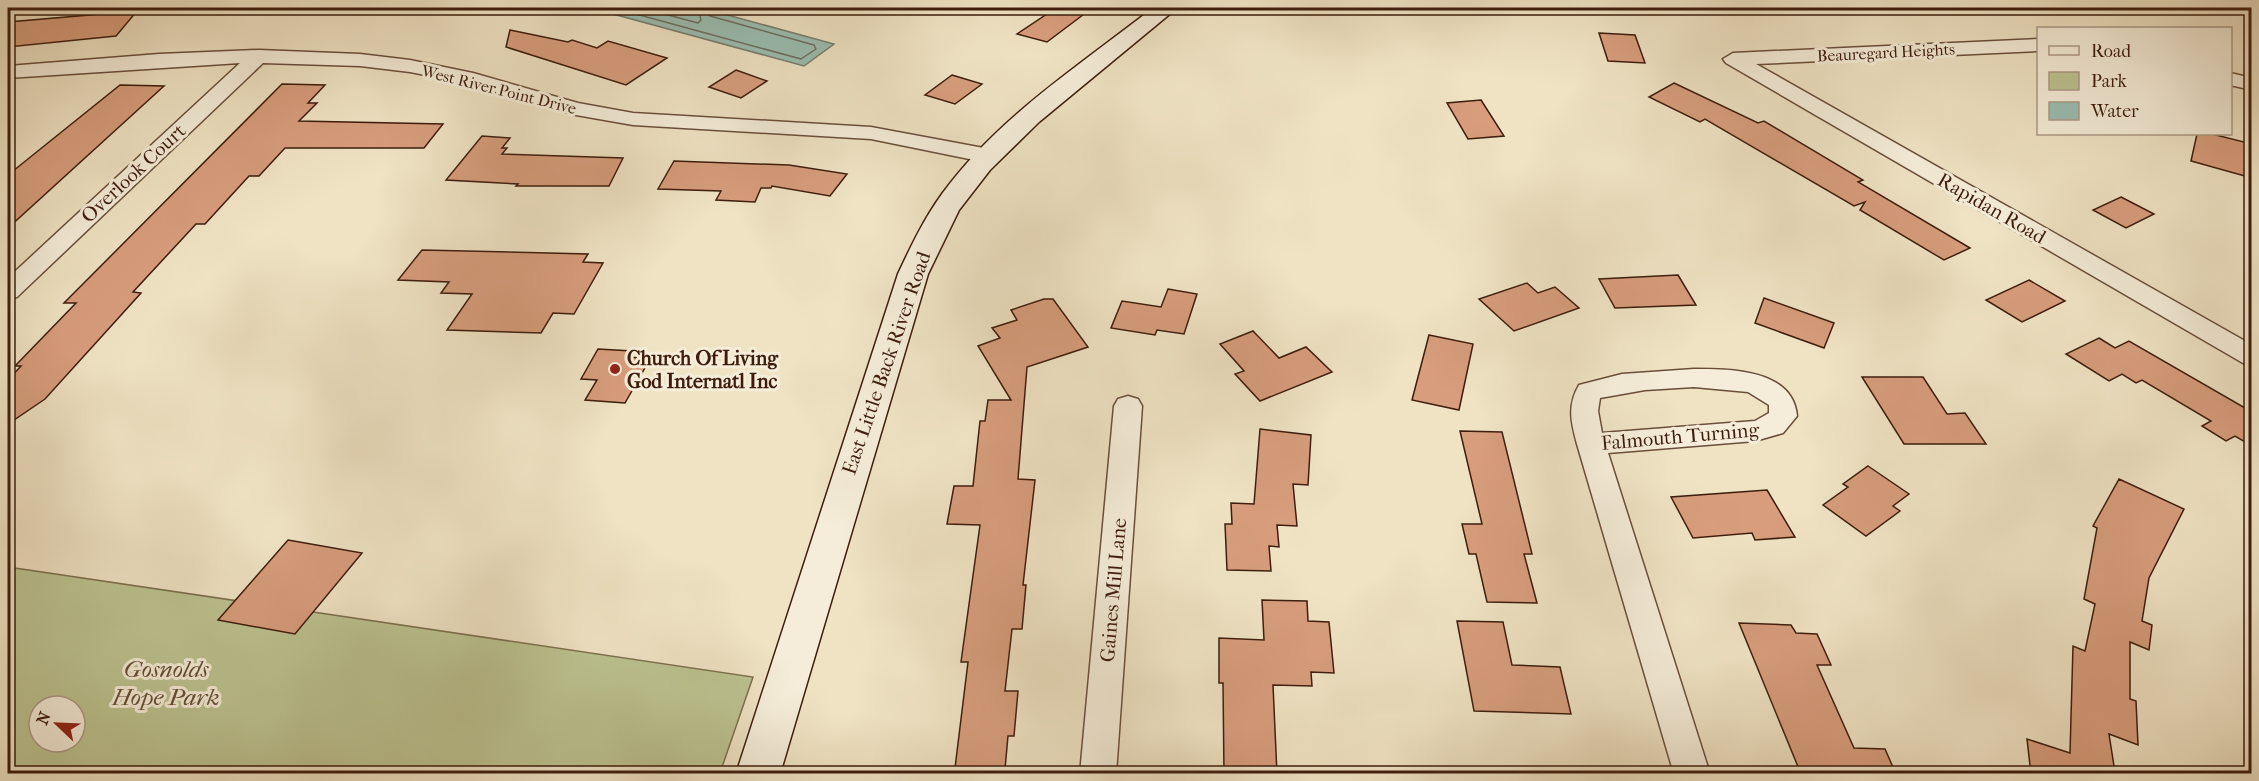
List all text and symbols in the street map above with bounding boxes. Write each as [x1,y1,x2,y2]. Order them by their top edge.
legend [2037,27,2232,135]
street label: Beauregard Heights [1817,39,1956,66]
text: Road [2091,41,2131,62]
street label: West River Point Drive [419,61,578,118]
text: Park [2091,71,2128,92]
text: Water [2090,101,2139,122]
street label: Overlook Court [76,119,190,228]
street label: Rapidan Road [1934,168,2051,249]
street label: East Little Back River Road [837,248,936,478]
place label: Church Of Living God Internatl Inc [627,347,779,393]
marker: Church Of Living God Internatl Inc [608,362,622,376]
street label: Falmouth Turning [1600,418,1760,455]
street label: Gaines Mill Lane [1096,517,1131,663]
park label: Gosnolds Hope Park [111,655,220,711]
north arrow [27,694,87,754]
text: N [33,708,55,728]

